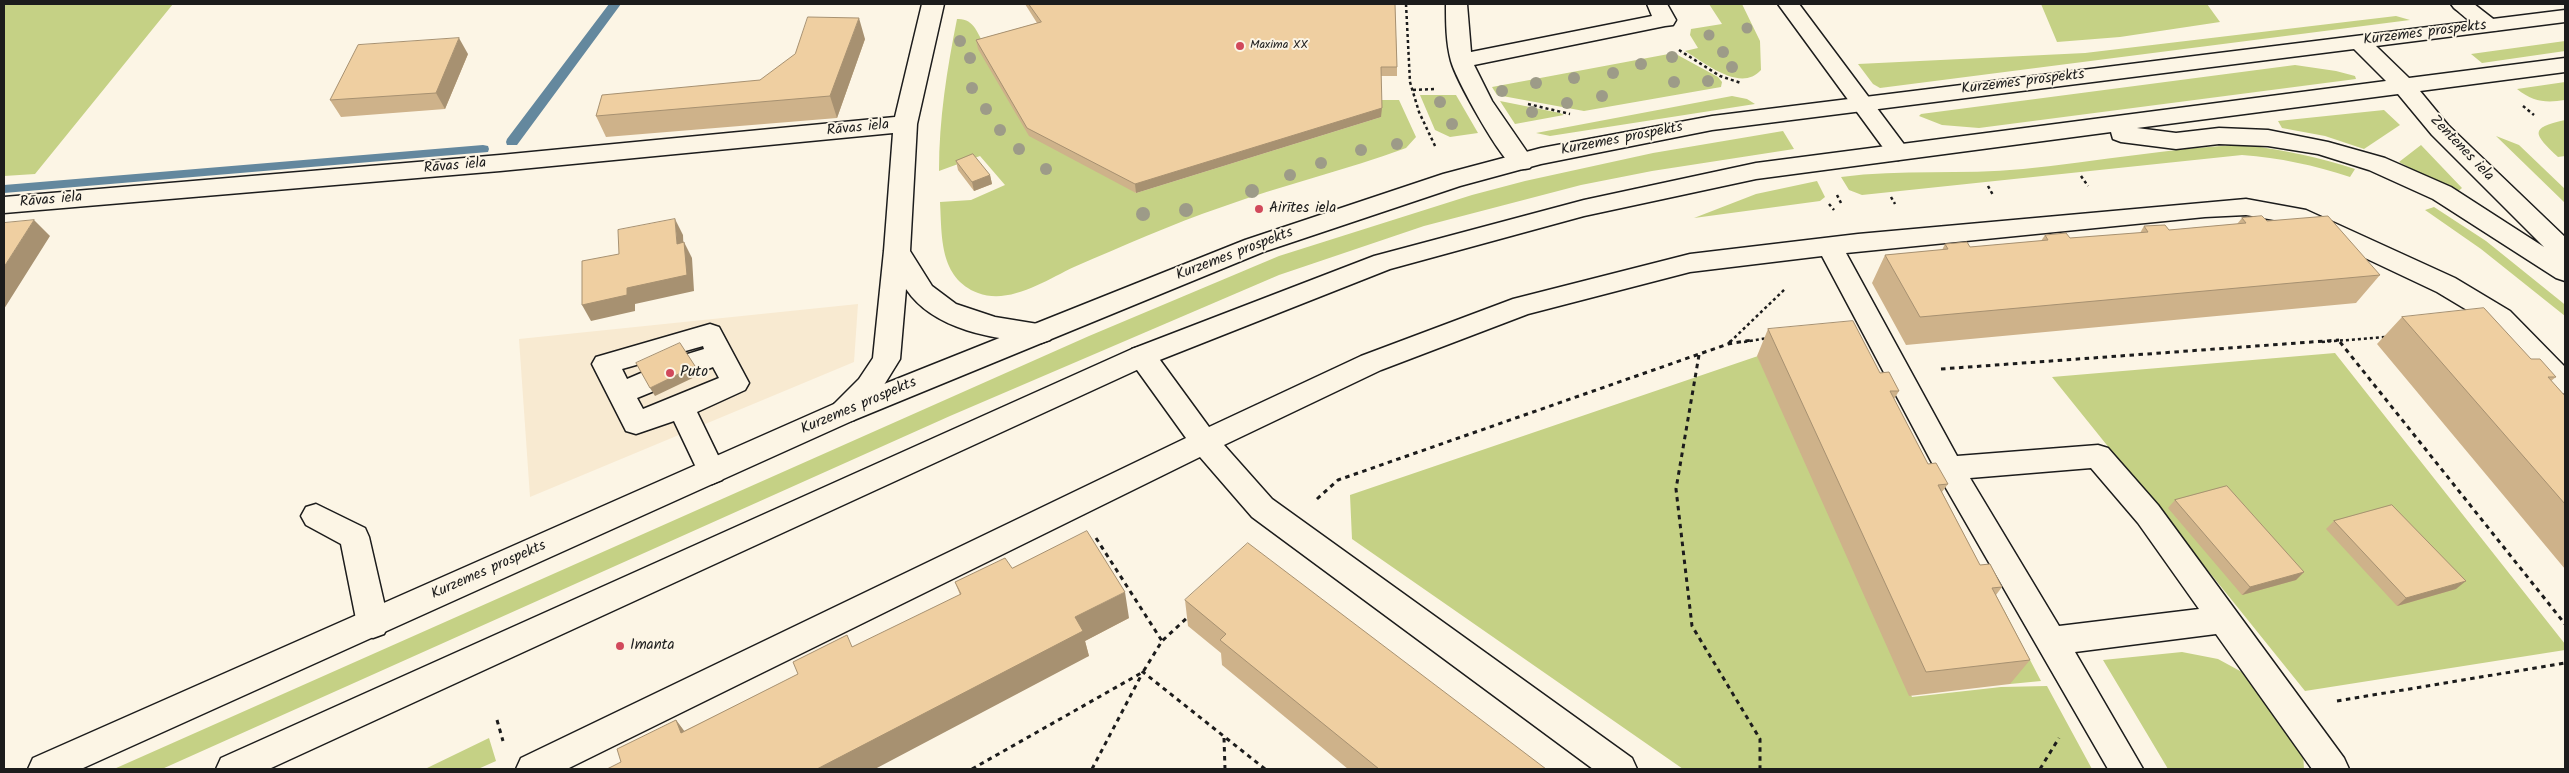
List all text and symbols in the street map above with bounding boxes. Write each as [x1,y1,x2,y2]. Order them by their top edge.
street label: Kurzemes prospekts [2362,18,2488,50]
place label: Maxima XX [1250,39,1308,53]
marker: Maxima XX [1234,40,1246,52]
street label: Kurzemes prospekts [1960,67,2086,99]
street label: Zentenes iela [2425,112,2497,186]
street label: Rāvas iela [826,117,890,141]
street label: Kurzemes prospekts [1559,119,1685,161]
street label: Rāvas iela [423,155,487,179]
street label: Rāvas iela [19,189,83,213]
place label: Airītes iela [1269,200,1336,218]
marker: Airītes iela [1253,203,1265,215]
street label: Kurzemes prospekts [1174,224,1296,286]
place label: Puto [680,364,708,382]
marker: Puto [664,367,676,379]
street label: Kurzemes prospekts [798,374,920,440]
street label: Kurzemes prospekts [429,538,549,604]
place label: Imanta [630,637,674,655]
marker: Imanta [614,640,626,652]

